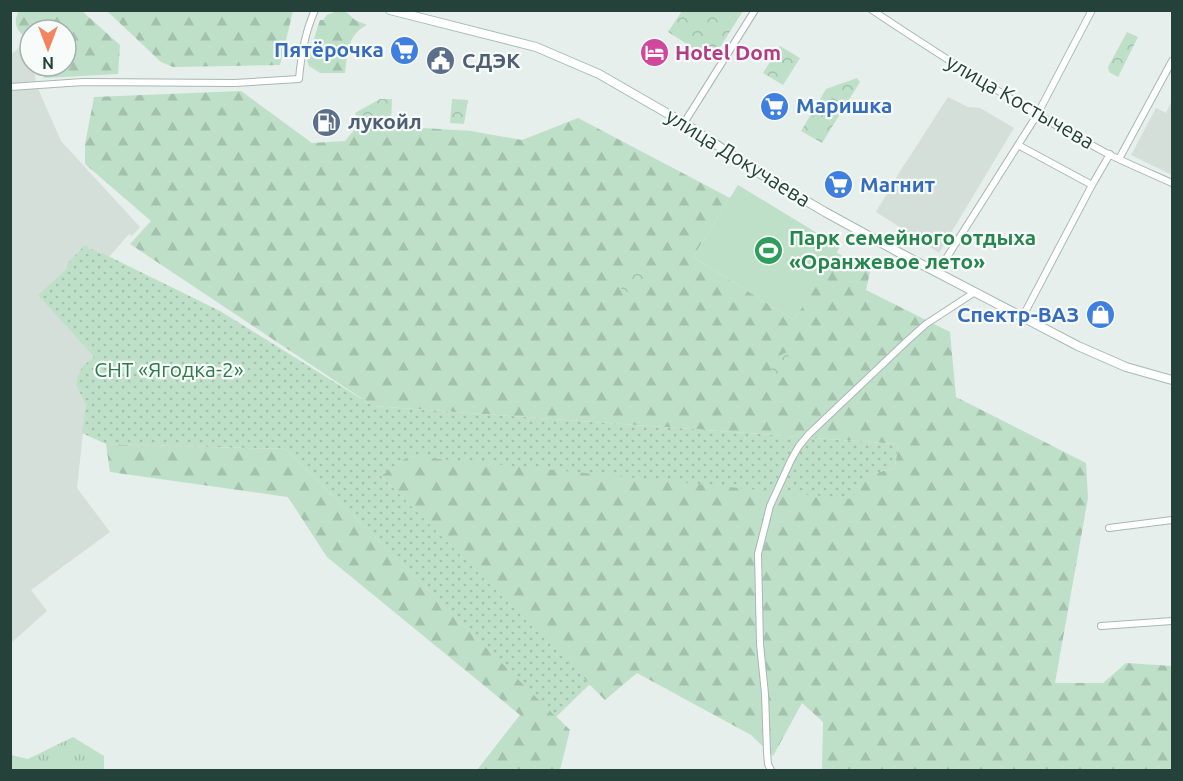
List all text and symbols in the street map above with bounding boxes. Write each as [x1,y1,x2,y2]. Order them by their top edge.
north arrow [18,18,78,78]
supermarket icon: Пятёрочка [389,34,421,66]
place label: Пятёрочка [274,37,384,61]
hotel icon: Hotel Dom [638,37,670,69]
place label: Hotel Dom [675,40,781,64]
public building icon: СДЭК [425,45,457,77]
place label: СДЭК [462,48,520,72]
street label: улица Костычева [942,49,1099,153]
text: N [42,54,54,72]
supermarket icon: Маришка [759,90,791,122]
place label: Маришка [796,93,893,117]
street label: улица Докучаева [662,103,815,211]
fuel station icon: лукойл [311,106,343,138]
place label: лукойл [348,109,422,133]
supermarket icon: Магнит [823,169,855,201]
place label: Магнит [860,172,936,196]
place label: Парк семейного отдыха «Оранжевое лето» [789,225,1036,273]
sports icon: Парк семейного отдыха «Оранжевое лето» [752,234,784,266]
shop icon: Спектр-ВАЗ [1084,299,1116,331]
place label: Спектр-ВАЗ [957,302,1079,326]
park label: СНТ «Ягодка-2» [94,357,244,381]

